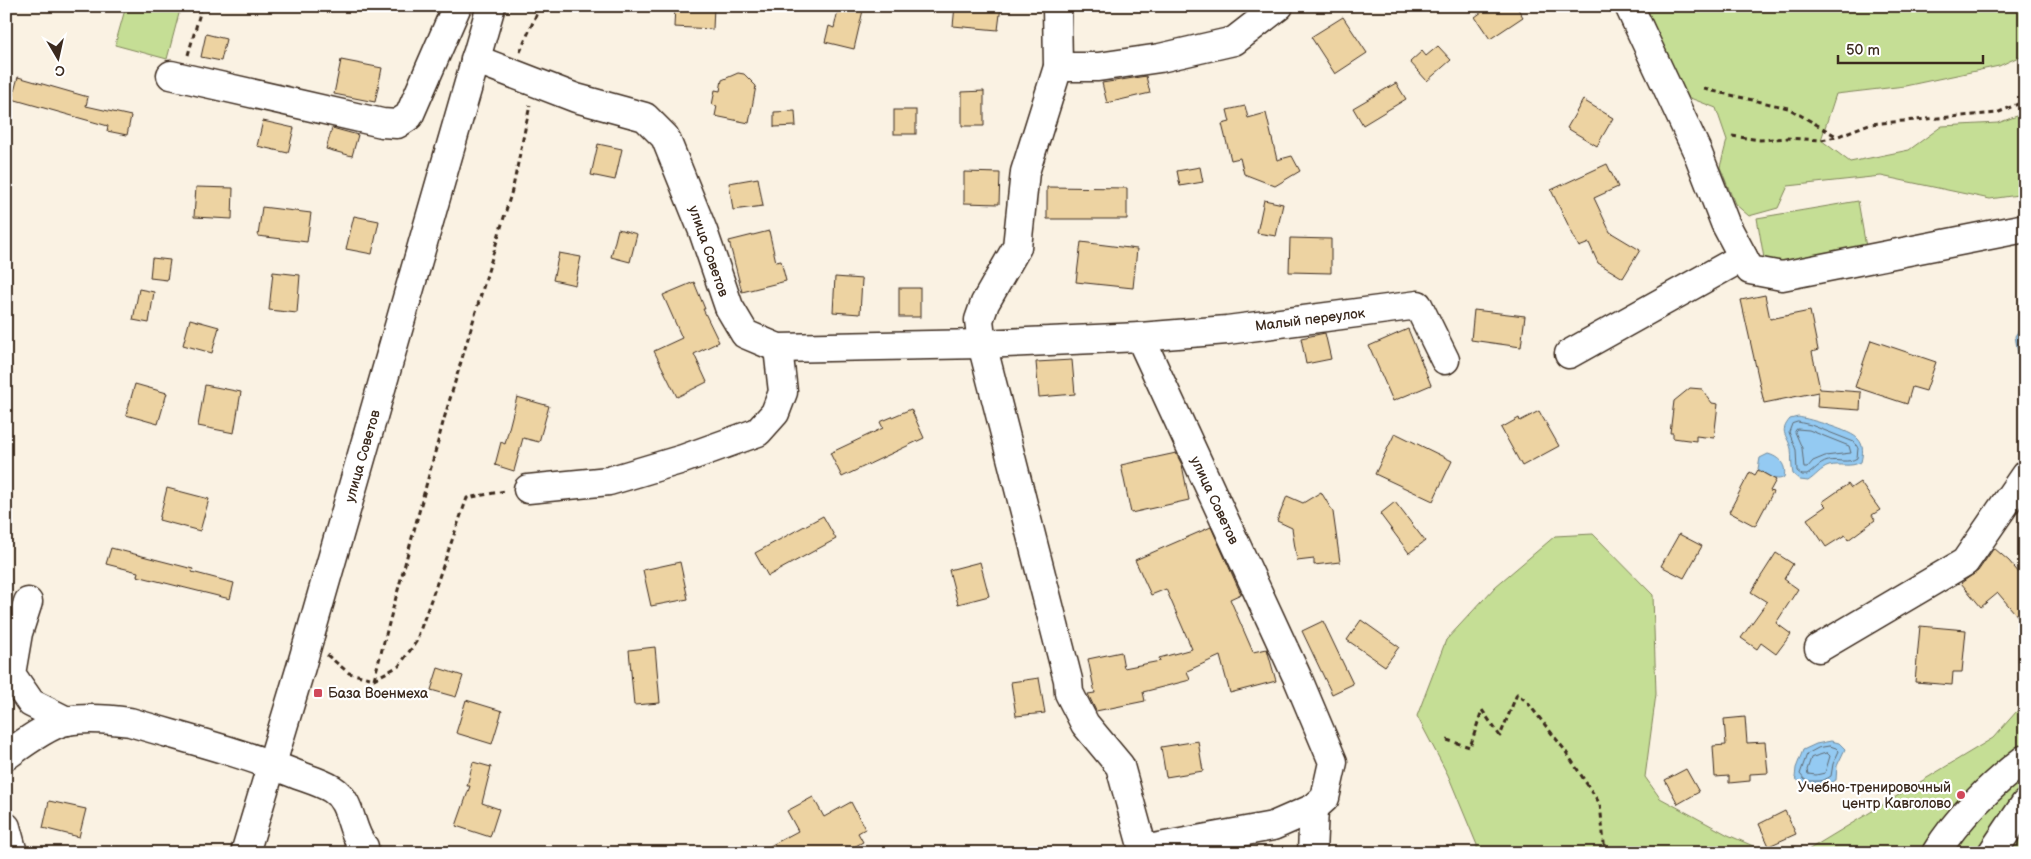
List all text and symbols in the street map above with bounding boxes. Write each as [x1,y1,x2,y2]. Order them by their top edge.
north arrow [32,32,82,82]
scale bar [1838,32,1984,64]
text: 50 m [1846,41,1880,60]
text: С [54,61,66,80]
street label: улица Советов [685,203,732,300]
street label: Малый переулок [1254,304,1366,335]
street label: улица Советов [341,407,384,504]
street label: улица Советов [1187,453,1243,548]
place label: База Военмеха [328,685,429,702]
marker: База Военмеха [312,687,324,699]
place label: Учебно-тренировочный центр Кавголово [1798,779,1951,812]
marker: Учебно-тренировочный центр Кавголово [1955,789,1967,801]

